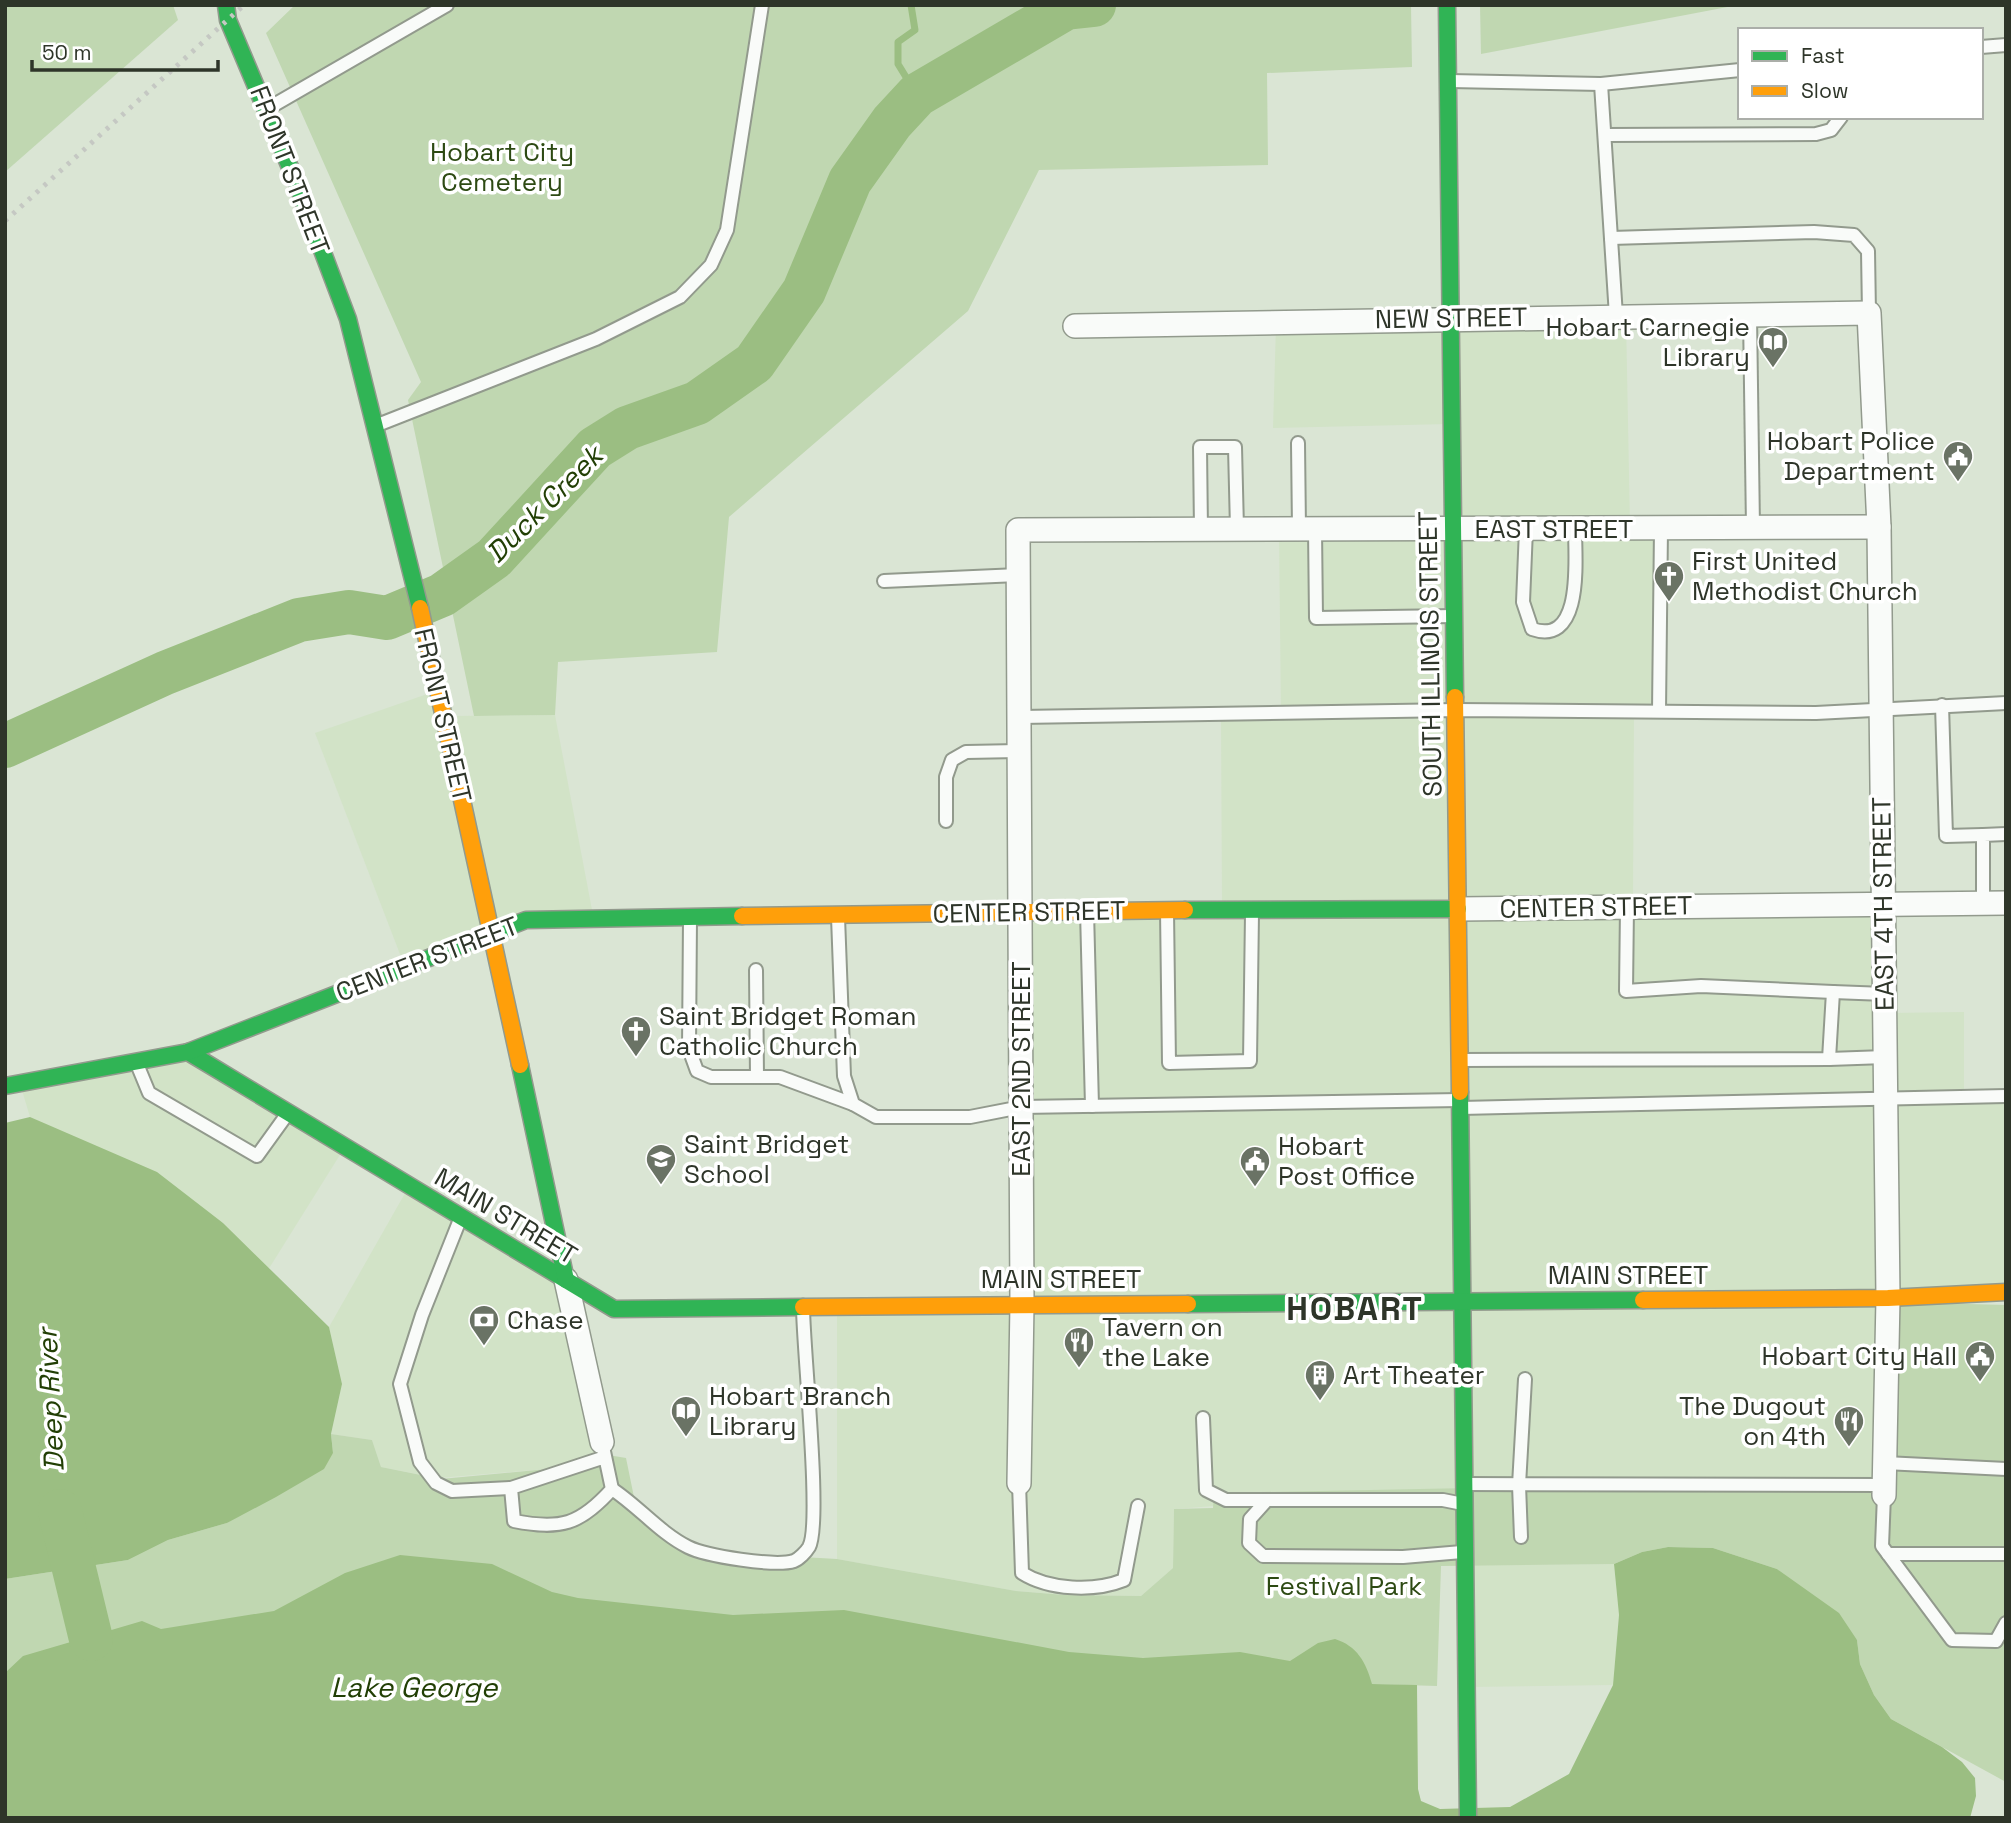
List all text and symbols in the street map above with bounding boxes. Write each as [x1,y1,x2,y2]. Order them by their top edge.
scale bar [32,28,217,72]
legend [1738,28,1983,119]
text: 50 m [42,39,92,66]
text: Fast [1801,42,1845,69]
text: Slow [1801,77,1849,104]
street label: FRONT STREET [242,81,338,259]
park label: Hobart City Cemetery [430,135,574,199]
street label: NEW STREET [1374,300,1528,336]
place label: Hobart Carnegie Library [1546,310,1750,374]
library icon: Hobart Carnegie Library [1756,325,1790,369]
place label: Hobart Police Department [1767,424,1935,488]
water label: Duck Creek [478,436,612,570]
public building icon: Hobart Police Department [1941,439,1975,483]
street label: SOUTH ILLINOIS STREET [1411,511,1449,797]
street label: EAST STREET [1475,512,1633,546]
place label: First United Methodist Church [1692,544,1918,608]
church icon: First United Methodist Church [1652,559,1686,603]
street label: FRONT STREET [406,625,480,805]
street label: EAST 4TH STREET [1864,797,1902,1011]
street label: CENTER STREET [1499,888,1693,926]
street label: CENTER STREET [932,893,1126,931]
street label: CENTER STREET [331,909,523,1009]
street label: EAST 2ND STREET [1004,961,1038,1177]
place label: Saint Bridget Roman Catholic Church [659,999,917,1063]
church icon: Saint Bridget Roman Catholic Church [619,1014,653,1058]
place label: Saint Bridget School [684,1127,849,1191]
place label: Hobart Post Office [1278,1129,1415,1193]
school or university icon: Saint Bridget School [644,1142,678,1186]
public building icon: Hobart Post Office [1238,1144,1272,1188]
street label: MAIN STREET [428,1160,584,1272]
street label: MAIN STREET [1548,1258,1708,1292]
street label: MAIN STREET [981,1262,1141,1296]
district label: HOBART [1286,1288,1424,1330]
bank icon: Chase [467,1303,501,1347]
place label: Chase [507,1303,584,1337]
place label: Tavern on the Lake [1102,1310,1223,1374]
water label: Deep River [28,1324,72,1472]
restaurant icon: Tavern on the Lake [1062,1325,1096,1369]
place label: Hobart City Hall [1761,1339,1957,1373]
public building icon: Hobart City Hall [1963,1339,1997,1383]
building icon: Art Theater [1303,1358,1337,1402]
place label: Art Theater [1343,1358,1485,1392]
place label: Hobart Branch Library [709,1379,891,1443]
place label: The Dugout on 4th [1679,1389,1826,1453]
library icon: Hobart Branch Library [669,1394,703,1438]
restaurant icon: The Dugout on 4th [1832,1404,1866,1448]
park label: Festival Park [1266,1569,1422,1603]
water label: Lake George [331,1669,499,1705]

